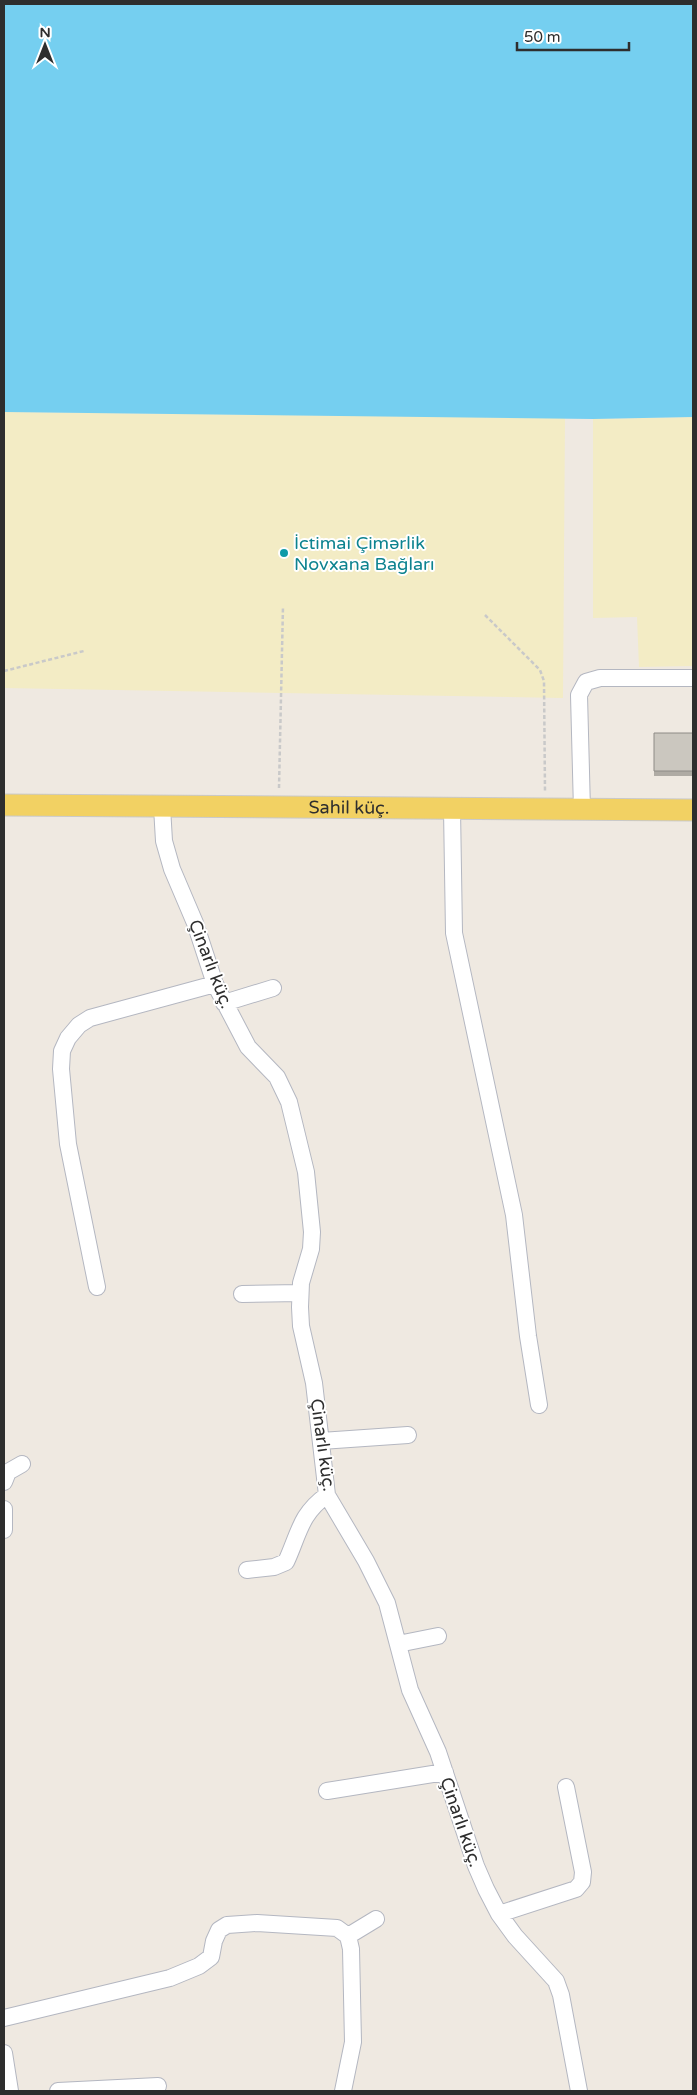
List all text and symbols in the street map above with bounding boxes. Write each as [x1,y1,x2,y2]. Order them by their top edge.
north arrow [20,20,70,70]
scale bar [517,20,630,52]
text: N [39,24,51,41]
text: 50 m [524,28,561,46]
place label: İctimai Çimərlik Novxana Bağları [294,532,434,575]
marker: İctimai Çimərlik Novxana Bağları [278,547,290,559]
street label: Sahil küç. [308,796,390,819]
street label: Çinarlı küç. [184,916,238,1012]
street label: Çinarlı küç. [306,1397,340,1493]
street label: Çinarlı küç. [435,1774,487,1870]

